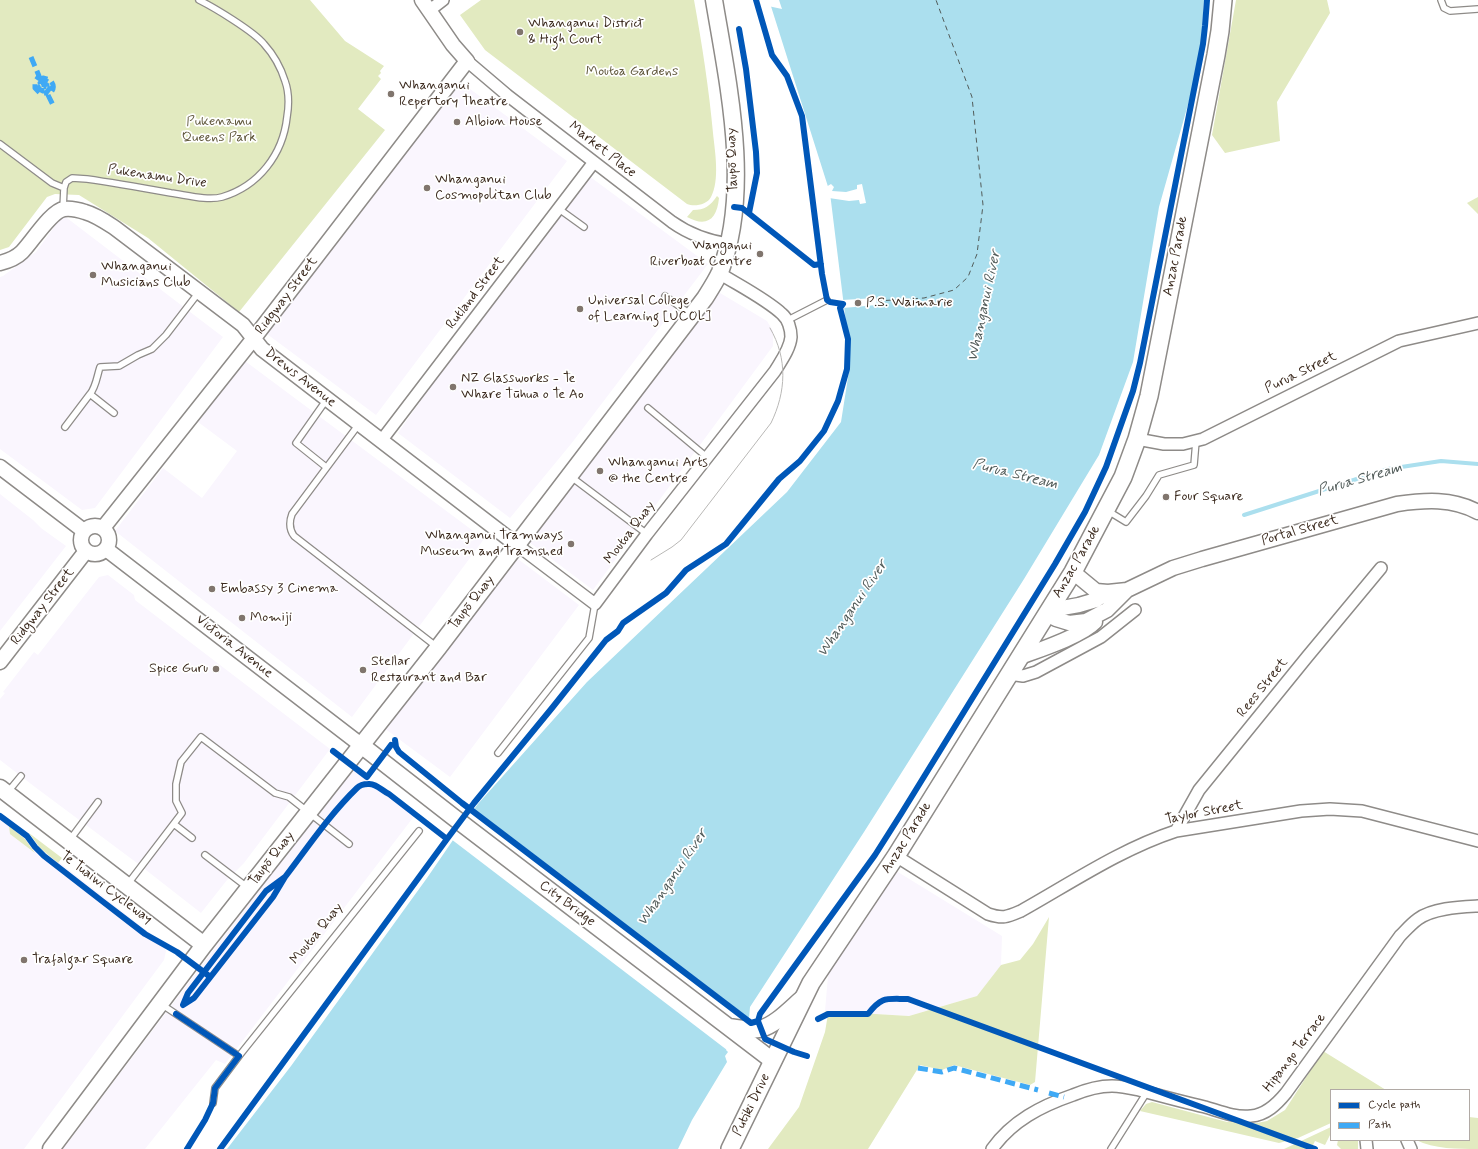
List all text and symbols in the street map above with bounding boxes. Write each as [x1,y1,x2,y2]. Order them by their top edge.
place label: Whanganui District & High Court [528,16,644,48]
marker: Whanganui District & High Court [515,27,525,37]
park label: Moutoa Gardens [586,64,678,80]
place label: Whanganui Repertory Theatre [399,78,508,110]
marker: Whanganui Repertory Theatre [386,89,396,99]
park label: Pukenamu Queens Park [182,114,256,146]
place label: Albion House [465,114,542,130]
marker: Albion House [452,117,462,127]
street label: Market Place [565,118,639,182]
street label: Taupō Quay [723,127,743,193]
street label: Pukenamu Drive [106,162,208,192]
place label: Whanganui Cosmopolitan Club [435,172,552,204]
marker: Whanganui Cosmopolitan Club [422,183,432,193]
street label: Anzac Parade [1160,215,1192,297]
place label: Wanganui Riverboat Centre [650,238,752,270]
marker: Wanganui Riverboat Centre [755,249,765,259]
water label: Whanganui River [964,249,1006,363]
street label: Rutland Street [443,253,509,333]
street label: Ridgway Street [252,254,322,338]
place label: Whanganui Musicians Club [101,259,190,292]
marker: Whanganui Musicians Club [88,270,98,280]
place label: Universal College of Learning [UCOL] [588,293,711,326]
place label: P.S. Waimarie [866,295,953,311]
marker: P.S. Waimarie [853,298,863,308]
marker: Universal College of Learning [UCOL] [575,304,585,314]
street label: Drews Avenue [261,345,339,411]
street label: Purua Street [1262,348,1340,398]
place label: NZ Glassworks - Te Whare Tūhua o Te Ao [461,371,584,404]
marker: NZ Glassworks - Te Whare Tūhua o Te Ao [448,382,458,392]
place label: Whanganui Arts @ the Centre [608,455,708,488]
water label: Purua Stream [971,456,1059,494]
water label: Purua Stream [1316,459,1404,501]
marker: Whanganui Arts @ the Centre [595,466,605,476]
place label: Four Square [1174,489,1243,505]
marker: Four Square [1161,492,1171,502]
street label: Moutoa Quay [601,498,659,568]
street label: Portal Street [1260,512,1340,550]
street label: Anzac Parade [1049,523,1105,601]
place label: Whanganui Tramways Museum and Tramshed [420,528,563,560]
marker: Whanganui Tramways Museum and Tramshed [566,539,576,549]
water label: Whanganui River [814,557,892,661]
street label: Ridgway Street [8,565,78,649]
street label: Taupō Quay [445,572,499,634]
place label: Embassy 3 Cinema [220,581,338,597]
marker: Embassy 3 Cinema [207,584,217,594]
place label: Momiji [250,610,292,626]
street label: Victoria Avenue [192,612,276,682]
marker: Momiji [237,613,247,623]
place label: Stellar Restaurant and Bar [371,654,487,686]
street label: Rees Street [1234,655,1292,721]
place label: Spice Guru [149,661,208,677]
marker: Spice Guru [211,664,221,674]
marker: Stellar Restaurant and Bar [358,665,368,675]
street label: Taylor Street [1164,797,1244,829]
street label: Anzac Parade [878,799,936,877]
water label: Whanganui River [634,826,712,930]
street label: Taupō Quay [245,828,299,890]
street label: Te Tuaiwi Cycleway [57,848,155,928]
street label: City Bridge [536,877,598,931]
street label: Moutoa Quay [287,900,347,968]
place label: Trafalgar Square [32,952,133,968]
marker: Trafalgar Square [19,955,29,965]
street label: Hipango Terrace [1260,1010,1330,1096]
street label: Putiki Drive [730,1071,774,1139]
legend [1330,1089,1470,1141]
text: Cycle path [1368,1097,1420,1113]
text: Path [1368,1117,1391,1133]

